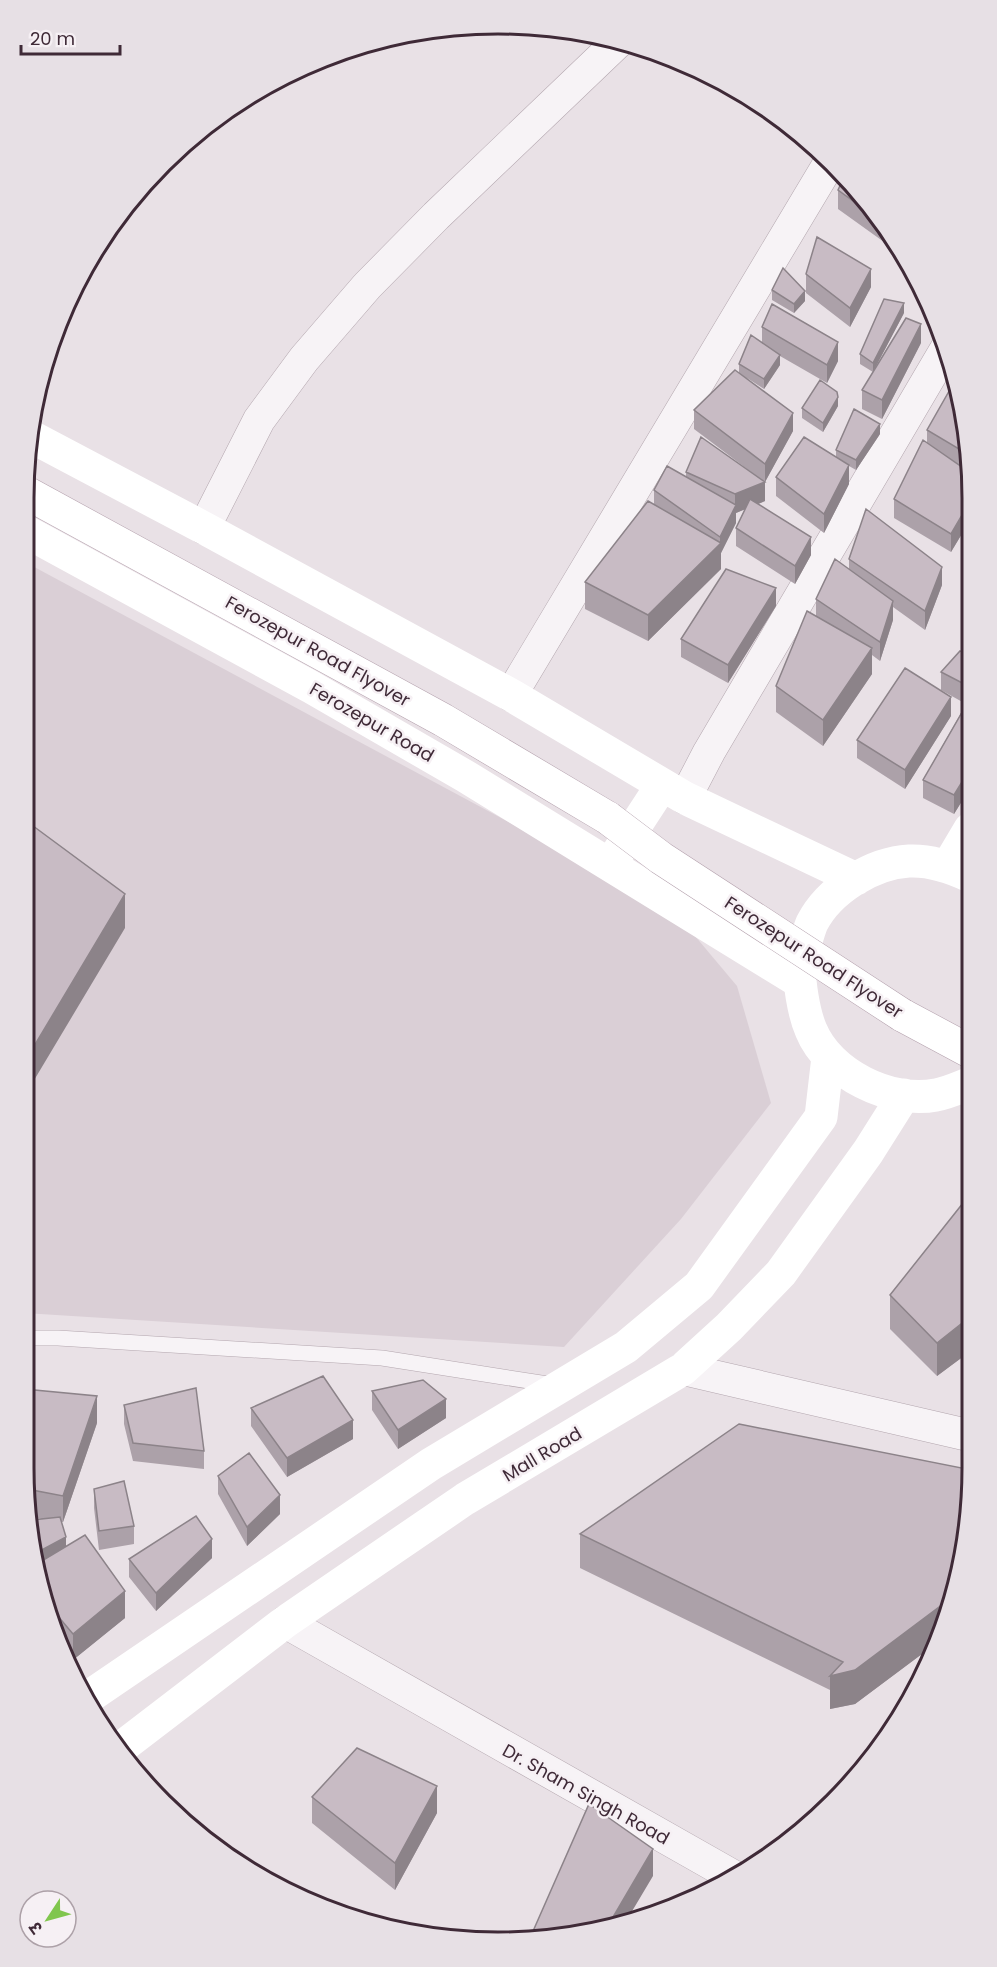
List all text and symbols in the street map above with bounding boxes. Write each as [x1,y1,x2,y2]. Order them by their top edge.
scale bar [21,18,120,56]
text: 20 m [30,26,75,51]
street label: Ferozepur Road Flyover [221,590,415,712]
street label: Ferozepur Road [305,676,439,768]
street label: Ferozepur Road Flyover [720,890,908,1024]
street label: Mall Road [498,1421,586,1487]
street label: Dr. Sham Singh Road [498,1738,674,1850]
north arrow [18,1889,78,1949]
text: उ [24,1916,49,1939]

